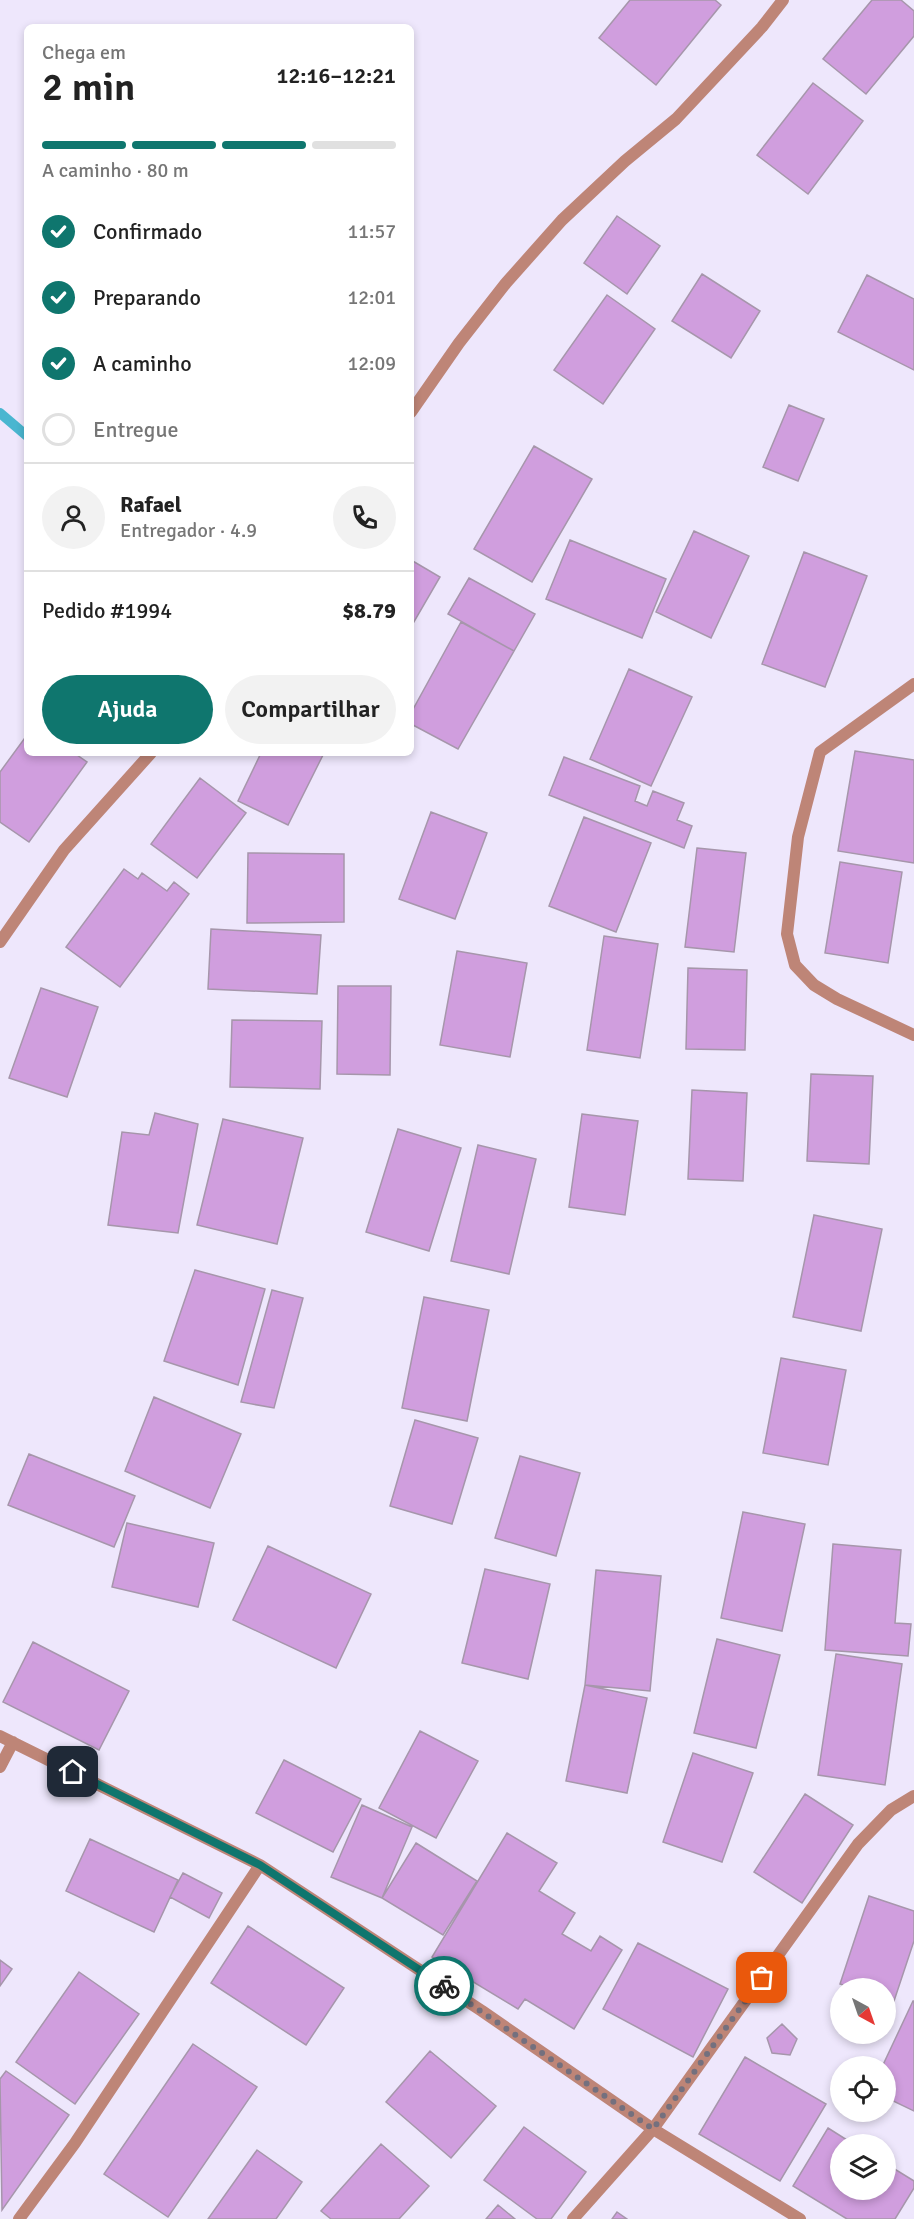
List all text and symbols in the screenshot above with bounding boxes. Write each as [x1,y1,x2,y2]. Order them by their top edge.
text: Chega em [42,40,126,65]
text: 12:16–12:21 [277,62,396,89]
text: 2 min [42,63,135,111]
text: A caminho · 80 m [42,158,189,183]
icon: check [42,215,75,248]
text: Confirmado [93,218,202,245]
text: 11:57 [347,219,396,244]
icon: check [42,281,75,314]
text: Preparando [93,284,201,311]
text: 12:01 [347,285,396,310]
icon: check [42,347,75,380]
text: A caminho [93,350,192,377]
text: 12:09 [347,351,396,376]
text: Entregue [93,416,178,443]
button: person [42,486,105,549]
button: phone [333,486,396,549]
text: Rafael [120,491,182,518]
text: Entregador · 4.9 [120,518,257,543]
text: Pedido #1994 [42,597,172,624]
text: $8.79 [342,597,396,624]
button: Ajuda [42,675,213,744]
button: Compartilhar [225,675,396,744]
pin [47,1746,98,1797]
icon: home [56,1755,89,1788]
pin [736,1952,787,2003]
courier [414,1956,474,2016]
icon: bag [745,1961,778,1994]
icon: bike [428,1970,461,2003]
north arrow [830,1978,896,2044]
map controls [830,1978,896,2200]
button: locate [830,2056,896,2122]
button: layers [830,2134,896,2200]

